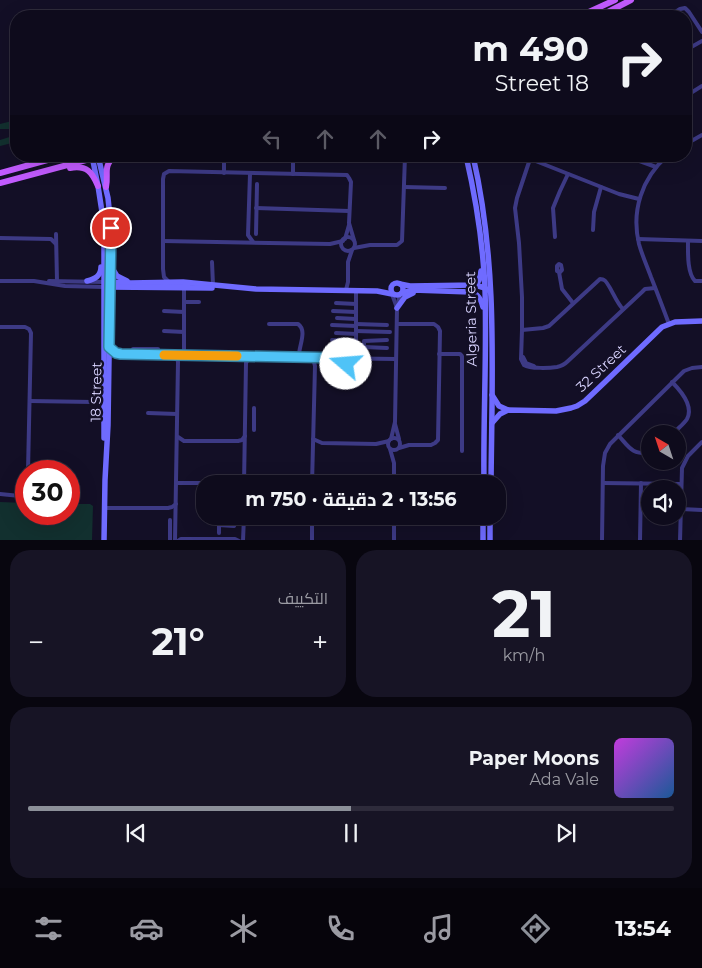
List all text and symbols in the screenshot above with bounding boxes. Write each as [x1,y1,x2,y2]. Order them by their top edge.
text: 490 m [472,27,589,70]
icon: right [607,30,672,95]
text: 18 Street [495,70,589,97]
icon: left [258,125,286,153]
icon: ahead [311,125,339,153]
icon: ahead [364,125,392,153]
icon: right [417,125,445,153]
pin [90,207,132,249]
icon: arrive [97,214,125,242]
street label: Algeria Street [461,271,481,367]
position arrow [319,337,371,389]
street label: 32 Street [572,340,630,396]
street label: 18 Street [86,362,106,422]
north arrow [641,425,686,470]
map controls [641,425,686,525]
speed limit sign: 30 [15,460,80,525]
button: sound [641,480,686,525]
text: 13:56 · 2 دقيقة · 750 m [245,488,457,511]
text: 21 [492,574,556,653]
text: التكييف [278,589,328,608]
text: 21° [151,618,205,665]
text: − [28,625,44,659]
text: + [312,625,328,659]
text: km/h [503,646,545,665]
text: Paper Moons [469,747,599,770]
text: Ada Vale [529,770,599,789]
icon: previous [122,819,150,847]
icon: pause [337,819,365,847]
icon: next [552,819,580,847]
icon: filters [31,911,66,946]
icon: car [129,911,164,946]
icon: climate [226,911,261,946]
icon: phone [323,911,358,946]
icon: music [421,911,456,946]
icon: directions [518,911,553,946]
text: 13:54 [615,915,671,942]

